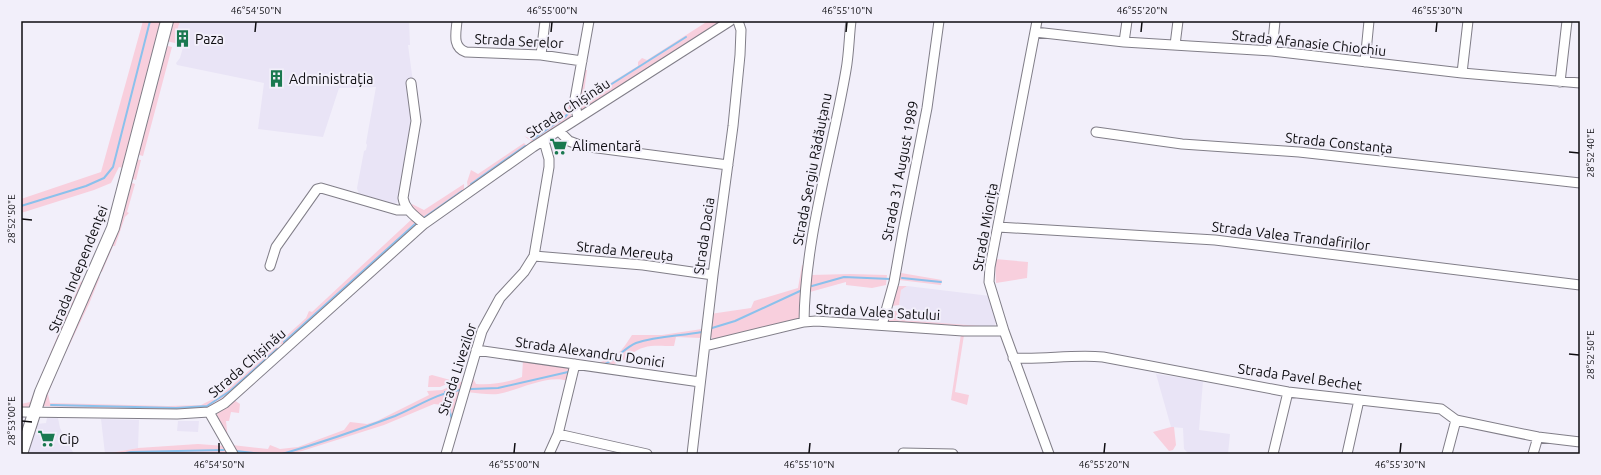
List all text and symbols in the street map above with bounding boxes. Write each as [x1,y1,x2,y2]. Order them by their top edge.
text: 46°54'50"N [231,5,281,16]
text: 46°55'00"N [527,5,577,16]
text: 46°55'10"N [822,5,872,16]
text: 46°55'20"N [1117,5,1167,16]
text: 46°55'30"N [1412,5,1462,16]
street label: Strada Afanasie Chiochiu [1231,27,1387,59]
building icon: Paza [172,29,192,49]
place label: Paza [195,31,224,47]
street label: Strada Serelor [474,31,565,51]
building icon: Administrația [266,69,286,89]
place label: Administrația [289,71,373,87]
street label: Strada Chișinău [523,75,613,141]
street label: Strada Sergiu Rădăuțanu [789,91,835,247]
street label: Strada 31 August 1989 [879,100,921,242]
text: 28°52'40"E [1585,128,1596,178]
street label: Strada Constanța [1284,129,1394,157]
supermarket icon: Alimentară [549,136,569,156]
place label: Alimentară [572,138,641,154]
street label: Strada Miorița [969,182,1001,272]
text: 28°52'50"E [6,194,17,244]
street label: Strada Dacia [691,196,717,276]
street label: Strada Independenței [45,203,111,335]
street label: Strada Valea Trandafirilor [1211,218,1372,254]
street label: Strada Mereuța [576,238,674,264]
street label: Strada Valea Satului [815,301,941,323]
street label: Strada Livezilor [435,320,480,417]
street label: Strada Chișinău [205,325,289,401]
text: 28°52'50"E [1585,330,1596,380]
street label: Strada Alexandru Donici [514,334,666,370]
street label: Strada Pavel Bechet [1237,360,1364,394]
text: 28°53'00"E [6,396,17,446]
supermarket icon: Cip [36,429,56,449]
place label: Cip [59,431,79,447]
text: 46°54'50"N [194,459,244,470]
text: 46°55'00"N [489,459,539,470]
text: 46°55'10"N [784,459,834,470]
text: 46°55'20"N [1079,459,1129,470]
text: 46°55'30"N [1375,459,1425,470]

